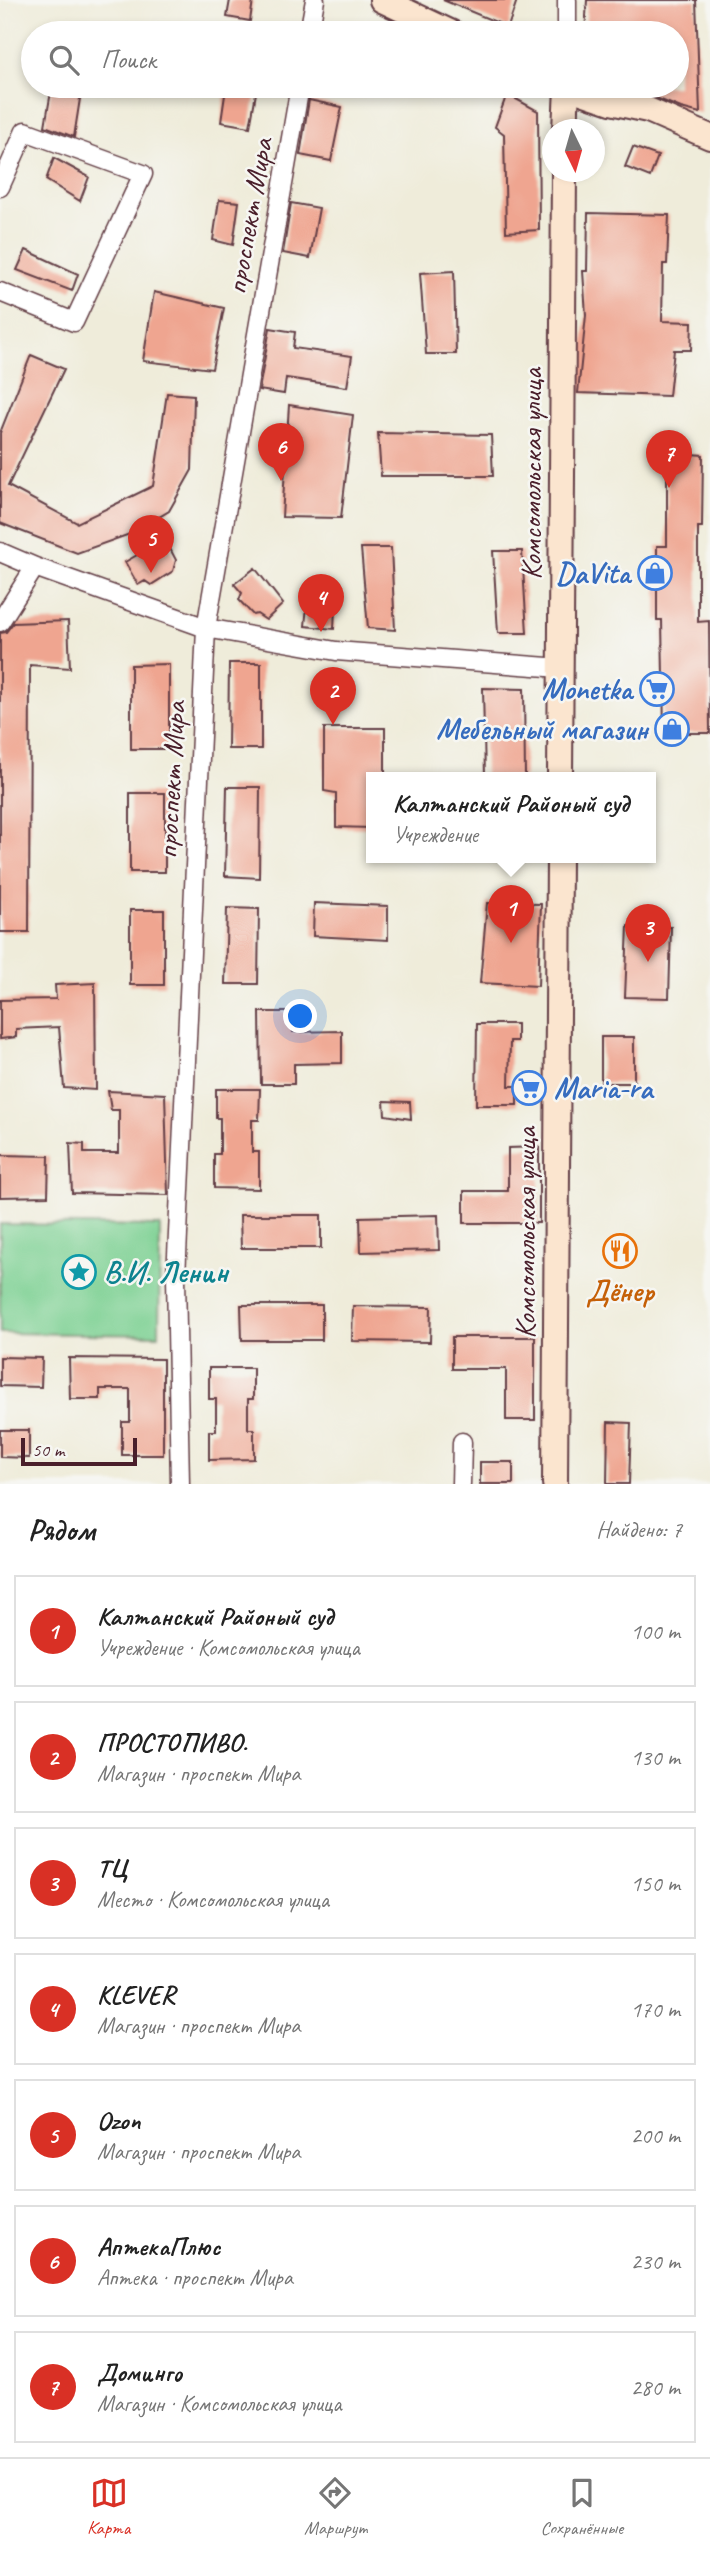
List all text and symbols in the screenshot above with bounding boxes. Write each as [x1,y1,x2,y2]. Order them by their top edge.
search box [21,21,689,98]
icon: search [45,41,83,79]
text: Поиск [101,43,156,76]
north arrow [542,119,605,182]
street label: проспект Мира [217,133,282,297]
street label: Комсомольская улица [512,366,550,580]
pin: 6 [258,423,304,481]
pin: 7 [646,430,692,488]
pin: 5 [128,515,174,573]
place label: DaVita [556,554,632,592]
shop icon: DaVita [636,554,674,592]
pin: 4 [298,574,344,632]
pin: 2 [310,667,356,725]
place label: Monetka [542,670,634,708]
supermarket icon: Monetka [638,670,676,708]
street label: проспект Мира [148,698,194,860]
place label: Мебельный магазин [436,710,650,748]
shop icon: Мебельный магазин [653,710,691,748]
popup [366,772,656,863]
text: Калтанский Районый суд [393,787,629,820]
text: Учреждение [393,820,478,849]
pin: 1 [488,885,534,943]
pin: 3 [625,904,671,962]
your location [283,999,317,1033]
supermarket icon: Maria-ra [510,1069,548,1107]
place label: Maria-ra [554,1069,655,1107]
street label: Комсомольская улица [506,1125,544,1339]
restaurant icon: Дёнер [601,1232,639,1270]
place icon: В.И. Ленин [60,1253,98,1291]
place label: В.И. Ленин [104,1253,229,1291]
place label: Дёнер [586,1272,655,1310]
scale bar [21,1435,136,1467]
text: 50 m [32,1438,64,1462]
text: Рядом [28,1511,95,1549]
text: Найдено: 7 [596,1515,682,1544]
text: Калтанский Районый суд [97,1600,333,1633]
text: 1 [48,1617,58,1646]
text: 100 m [631,1617,680,1646]
text: Учреждение · Комсомольская улица [97,1633,360,1662]
text: ПРОСТОПИВО. [97,1726,247,1759]
text: 2 [48,1743,58,1772]
text: 130 m [631,1743,680,1772]
text: Магазин · проспект Мира [97,1759,300,1788]
text: ТЦ [97,1852,128,1885]
text: 3 [48,1869,58,1898]
text: 150 m [631,1869,680,1898]
text: Место · Комсомольская улица [97,1885,329,1914]
text: KLEVER [97,1978,175,2011]
text: 4 [48,1995,58,2024]
text: 170 m [631,1995,680,2024]
text: Магазин · проспект Мира [97,2011,300,2040]
text: Ozon [97,2104,140,2137]
text: 5 [48,2121,58,2150]
text: 200 m [631,2121,680,2150]
text: Магазин · проспект Мира [97,2137,300,2166]
text: АптекаПлюс [97,2230,220,2263]
text: 6 [48,2247,58,2276]
text: 230 m [631,2247,680,2276]
text: Аптека · проспект Мира [97,2263,293,2292]
text: Доминго [97,2356,182,2389]
text: 7 [48,2373,58,2402]
text: 280 m [631,2373,680,2402]
text: Магазин · Комсомольская улица [97,2389,342,2418]
tab: Карта [87,2474,130,2540]
tab: Маршрут [304,2474,367,2540]
tab: Сохранённые [541,2474,623,2540]

